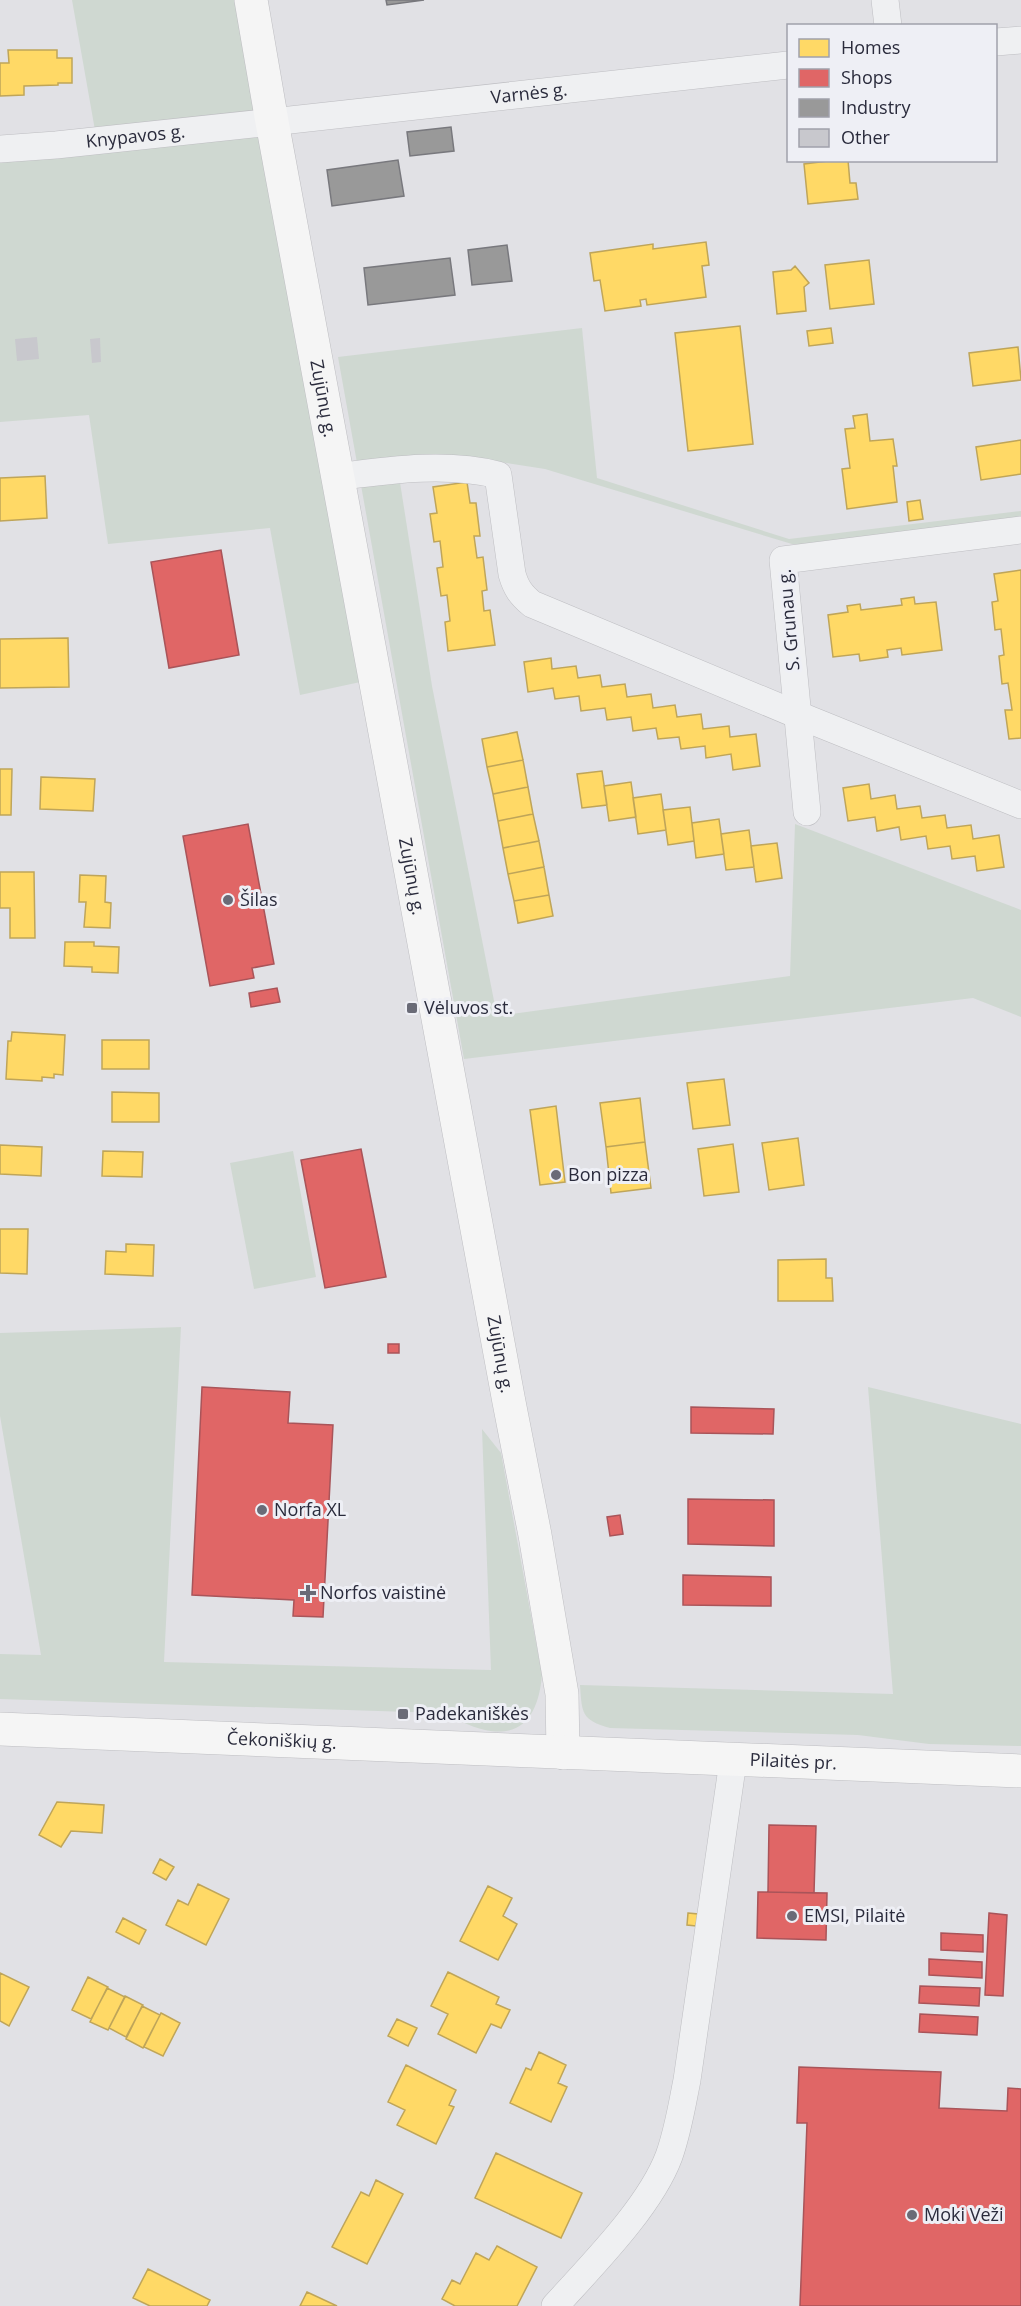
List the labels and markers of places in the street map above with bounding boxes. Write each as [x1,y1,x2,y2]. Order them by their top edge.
place label: Šilas [240,887,278,911]
marker: Šilas [221,893,235,907]
place label: Vėluvos st. [424,995,513,1019]
marker: Vėluvos st. [405,1001,419,1015]
place label: Bon pizza [568,1162,649,1186]
marker: Bon pizza [549,1168,563,1182]
place label: Norfa XL [274,1497,346,1521]
marker: Norfa XL [255,1503,269,1517]
place label: Norfos vaistinė [320,1580,446,1604]
marker: Norfos vaistinė [301,1586,315,1600]
place label: Padekaniškės [415,1701,529,1725]
marker: Padekaniškės [396,1707,410,1721]
place label: EMSI, Pilaitė [804,1903,905,1927]
marker: EMSI, Pilaitė [785,1909,799,1923]
place label: Moki Veži [924,2202,1004,2226]
marker: Moki Veži [905,2208,919,2222]

